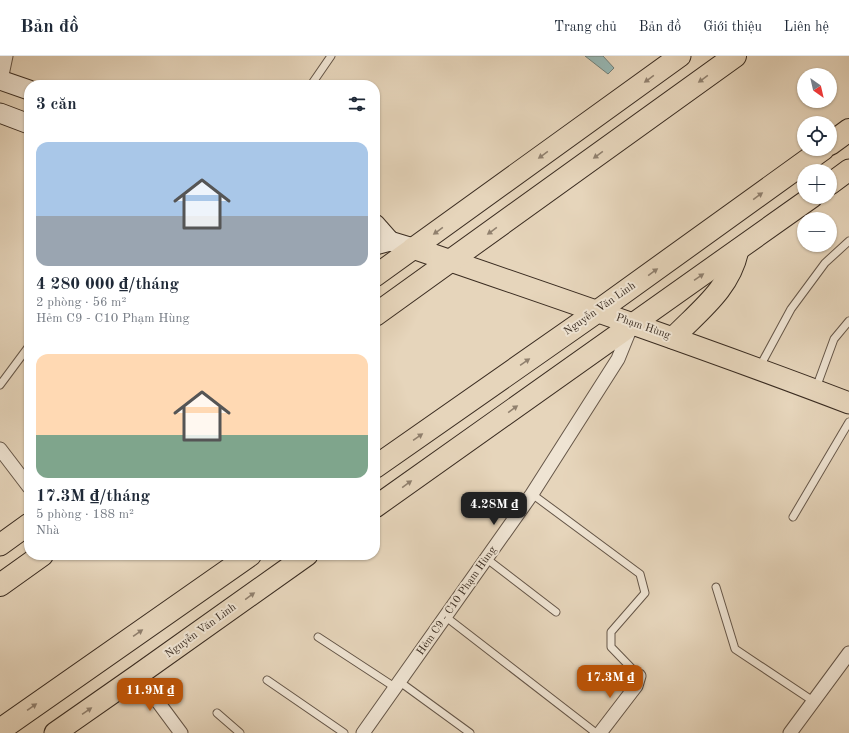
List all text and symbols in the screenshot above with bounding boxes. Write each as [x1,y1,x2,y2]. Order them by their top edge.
text: Bản đồ [20,18,79,37]
text: Trang chủ [554,20,617,34]
text: Bản đồ [639,20,681,34]
text: Giới thiệu [703,20,762,34]
text: Liên hệ [784,20,829,34]
north arrow [797,68,837,108]
map controls [797,68,837,252]
one-way arrow [643,75,654,83]
one-way arrow [698,75,708,83]
icon: filters [346,93,368,115]
text: 3 căn [36,96,77,113]
button: locate [797,116,837,156]
one-way arrow [538,151,549,159]
one-way arrow [592,151,603,159]
button: + [797,164,837,204]
icon: home [166,168,238,240]
one-way arrow [753,192,763,200]
button: − [797,212,837,252]
one-way arrow [432,227,443,235]
one-way arrow [487,227,497,235]
one-way arrow [647,268,658,276]
one-way arrow [694,273,704,281]
text: 4 280 000 ₫/tháng [36,276,179,293]
street label: Nguyễn Văn Linh [562,279,638,338]
text: 2 phòng · 56 m² [36,296,126,309]
text: Hẻm C9 - C10 Phạm Hùng [36,312,189,325]
street label: Phạm Hùng [614,312,672,342]
one-way arrow [520,358,530,366]
icon: home [166,380,238,452]
one-way arrow [507,404,518,413]
one-way arrow [413,433,424,441]
one-way arrow [401,480,412,488]
text: 17.3M ₫/tháng [36,488,150,505]
pin: 4.28M ₫ [457,492,531,526]
text: 4.28M ₫ [470,498,518,511]
text: 5 phòng · 188 m² [36,508,134,521]
text: Nhà [36,524,60,537]
street label: Hẻm C9 - C10 Phạm Hùng [415,545,499,657]
one-way arrow [245,592,255,600]
street label: Nguyễn Văn Linh [163,601,238,660]
one-way arrow [133,629,144,637]
pin: 17.3M ₫ [573,665,647,699]
text: 17.3M ₫ [586,671,634,684]
pin: 11.9M ₫ [113,678,187,712]
text: 11.9M ₫ [126,684,174,697]
one-way arrow [27,703,37,711]
one-way arrow [82,707,92,715]

